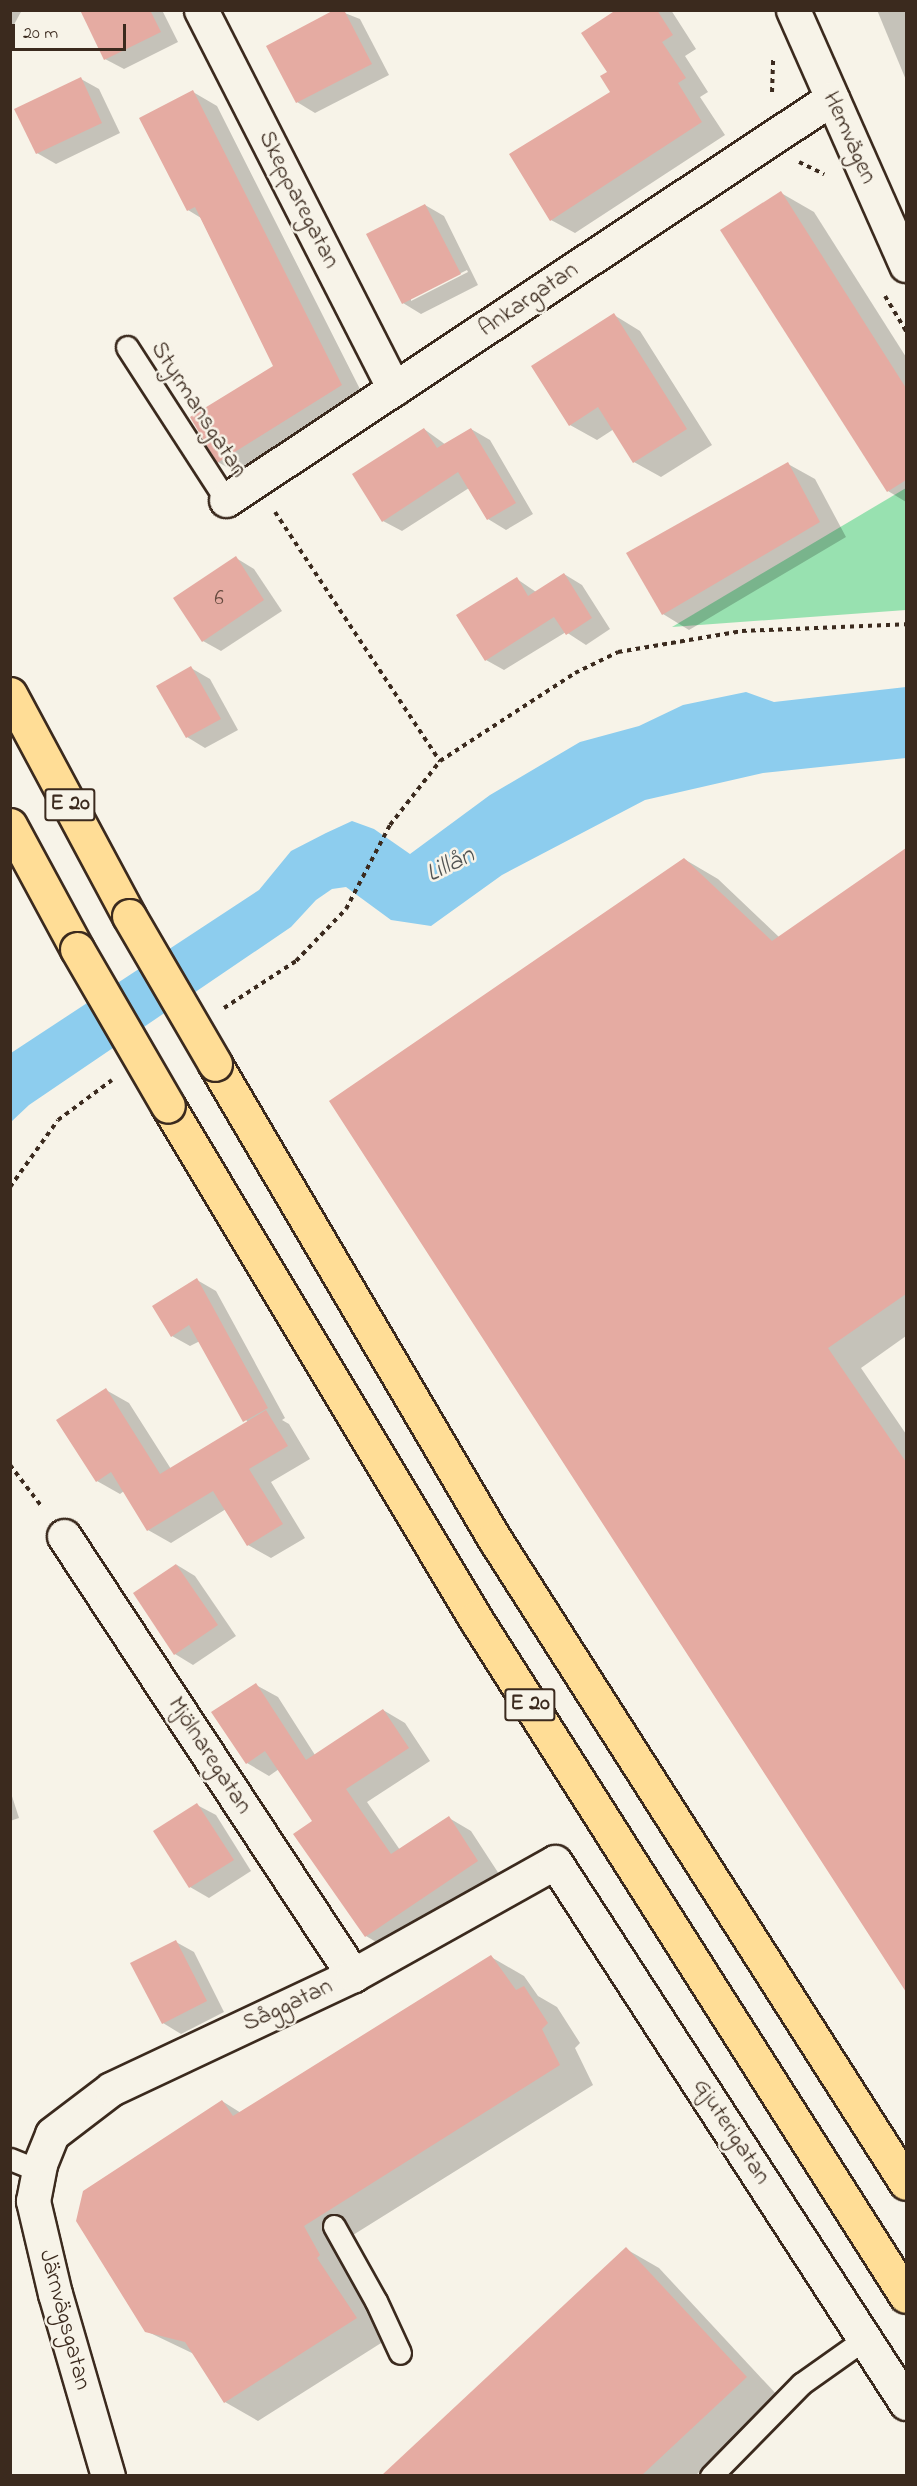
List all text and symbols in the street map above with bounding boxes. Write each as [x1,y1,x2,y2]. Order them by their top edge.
scale bar [15,12,129,50]
text: 20 m [23,21,58,47]
street label: Hemvägen [816,87,882,189]
street label: Skepparegatan [251,126,345,274]
street label: Ankargatan [474,256,584,344]
street label: Styrmansgatan [143,337,253,483]
house number: 6 [214,586,224,612]
road number: E 20 [43,786,97,824]
water label: Lillån [422,841,480,891]
road number: E 20 [503,1686,557,1724]
street label: Mjölnaregatan [160,1692,258,1820]
street label: Såggatan [239,1973,337,2039]
street label: Gjuterigatan [686,2074,776,2190]
street label: Järnvägsgatan [31,2247,97,2393]

